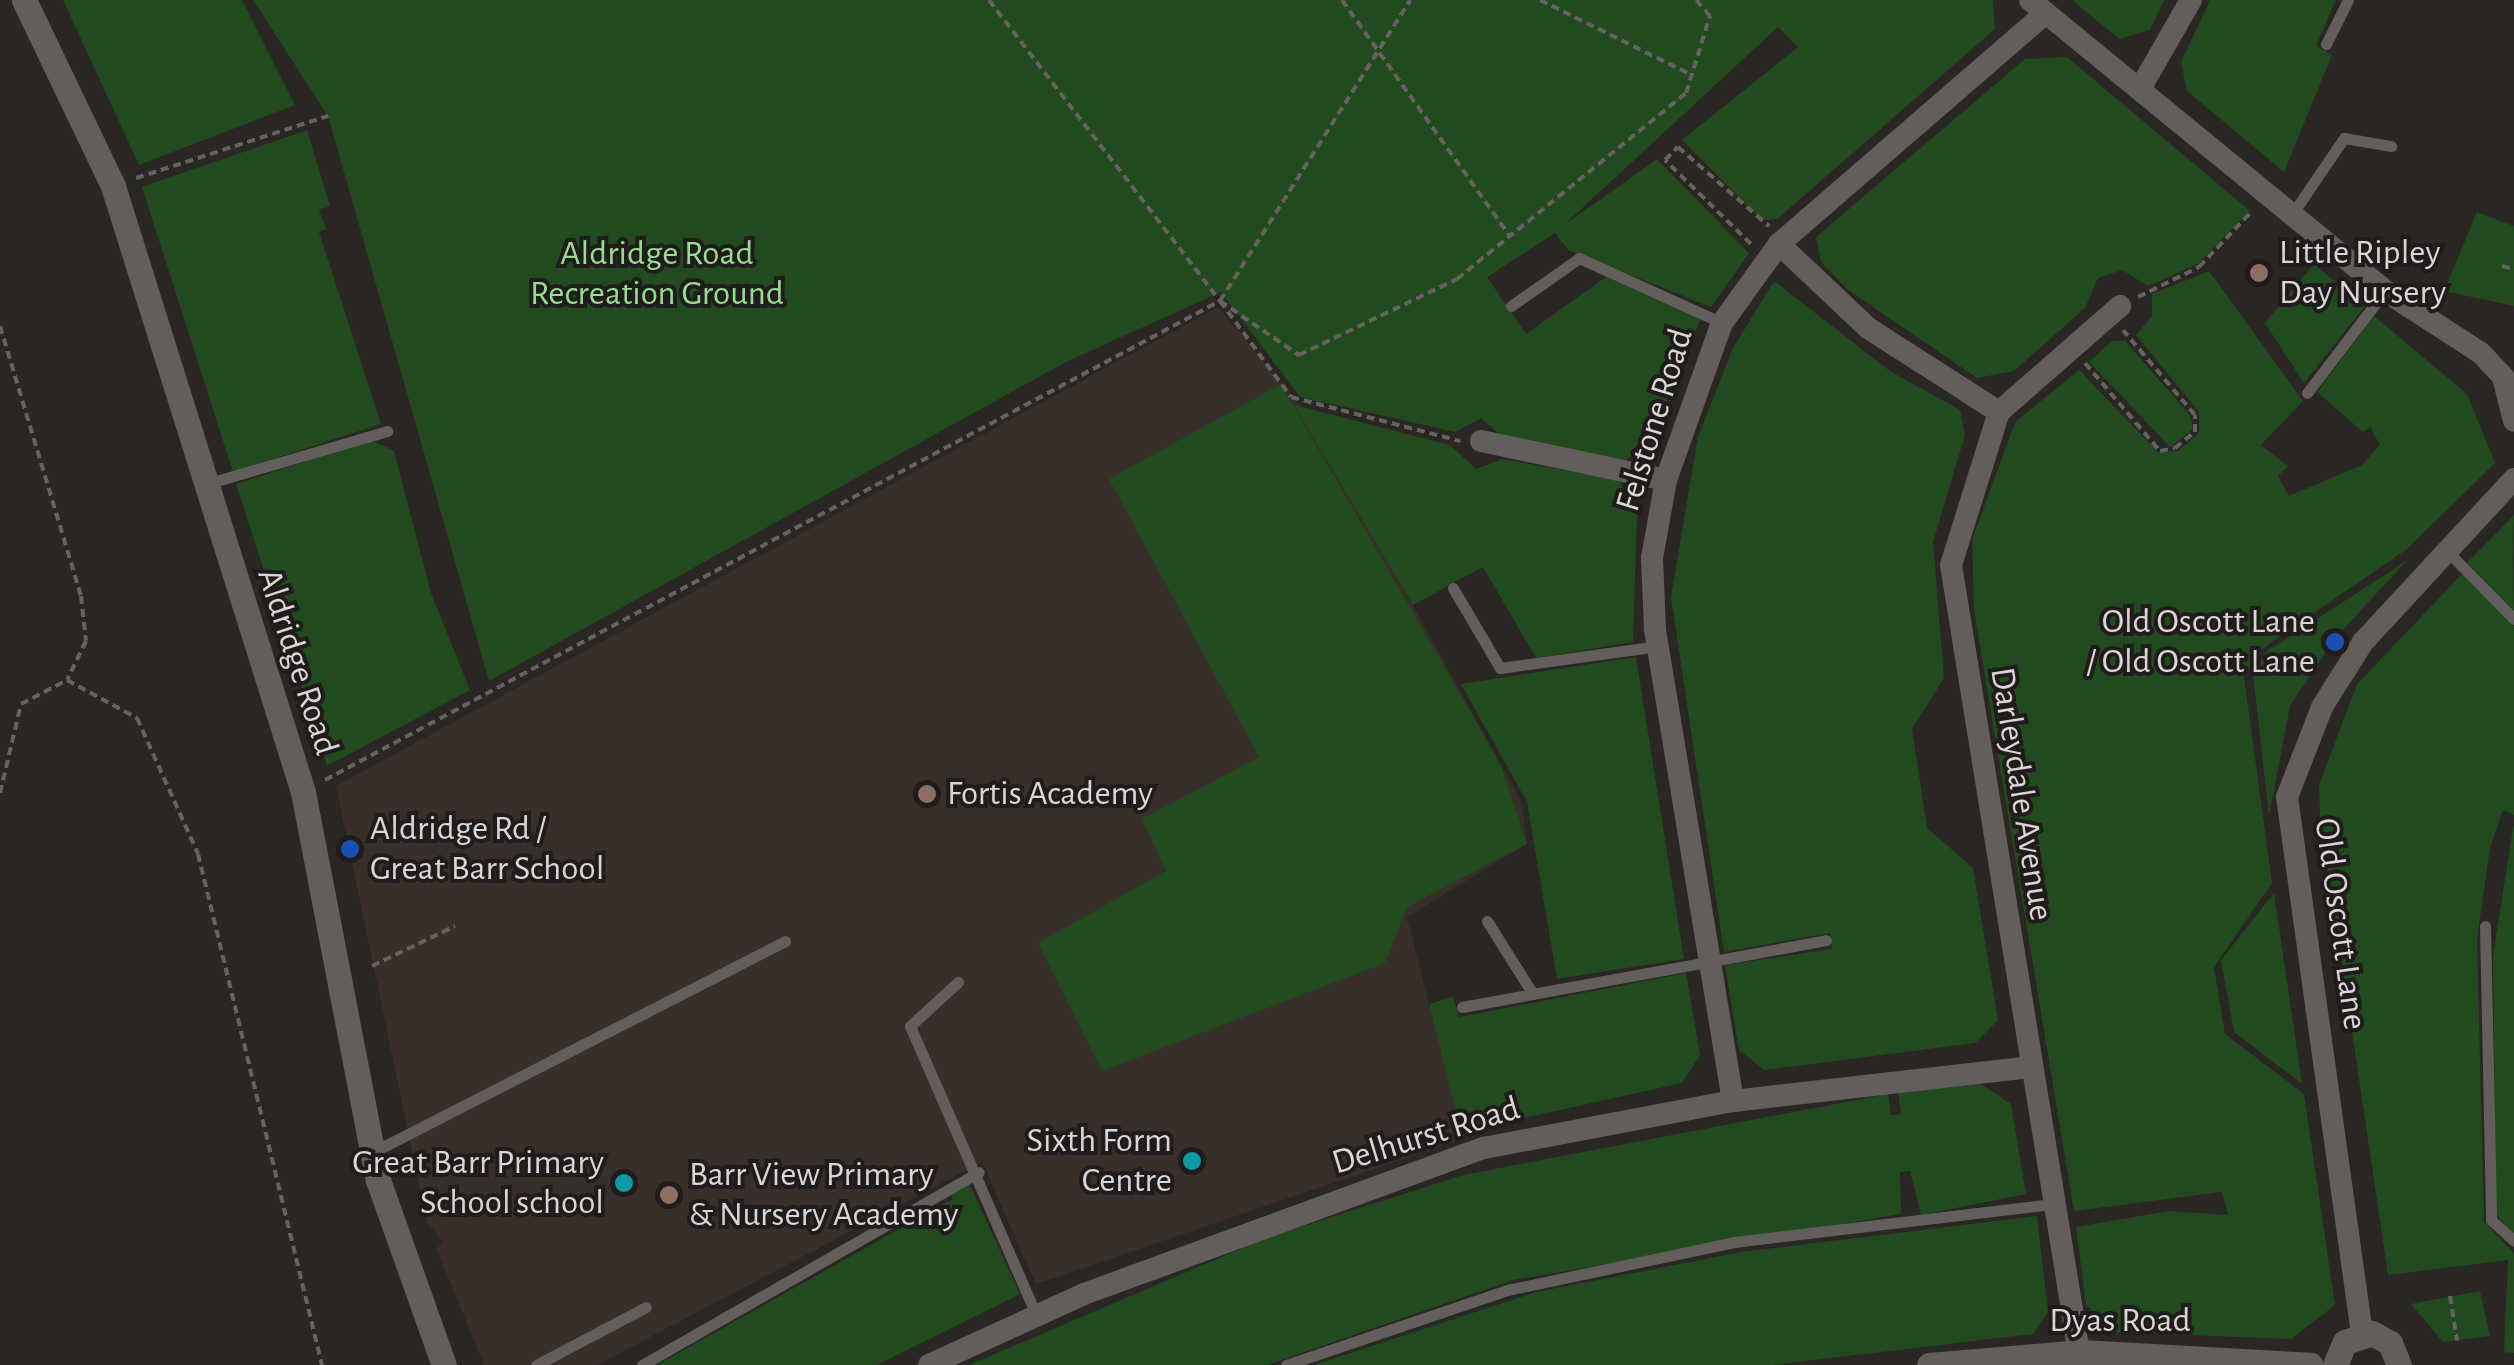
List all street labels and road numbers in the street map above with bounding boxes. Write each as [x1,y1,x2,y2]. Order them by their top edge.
street label: Felstone Road [1607,324,1703,516]
street label: Aldridge Road [247,564,347,760]
street label: Darleydale Avenue [1980,664,2062,924]
street label: Old Oscott Lane [2304,815,2376,1033]
street label: Delhurst Road [1327,1088,1525,1184]
street label: Dyas Road [2049,1300,2191,1342]

